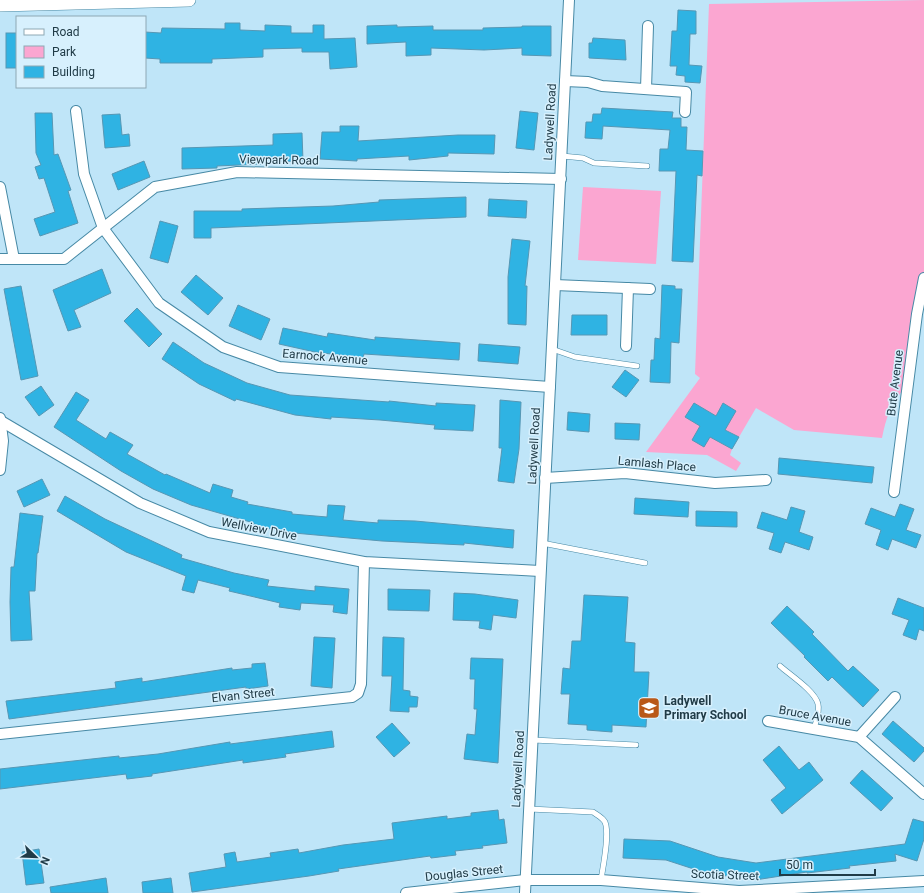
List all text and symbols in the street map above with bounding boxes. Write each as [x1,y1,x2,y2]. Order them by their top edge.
legend [16,16,146,88]
text: Road [52,25,80,39]
text: Park [52,45,77,59]
text: Building [52,65,95,79]
street label: Ladywell Road [541,83,559,161]
street label: Viewpark Road [239,152,319,168]
street label: Earnock Avenue [282,346,368,368]
street label: Bute Avenue [884,349,906,417]
street label: Ladywell Road [525,407,543,485]
street label: Lamlash Place [617,454,697,474]
street label: Wellview Drive [220,515,298,543]
street label: Elvan Street [211,685,275,705]
place label: Ladywell Primary School [664,694,747,722]
school or university icon: Ladywell Primary School [636,695,662,721]
street label: Bruce Avenue [778,703,852,729]
street label: Ladywell Road [509,730,527,808]
north arrow [16,837,56,877]
scale bar [780,851,875,877]
text: N [37,855,52,867]
text: 50 m [786,858,813,872]
street label: Douglas Street [424,862,504,884]
street label: Scotia Street [691,867,759,883]

